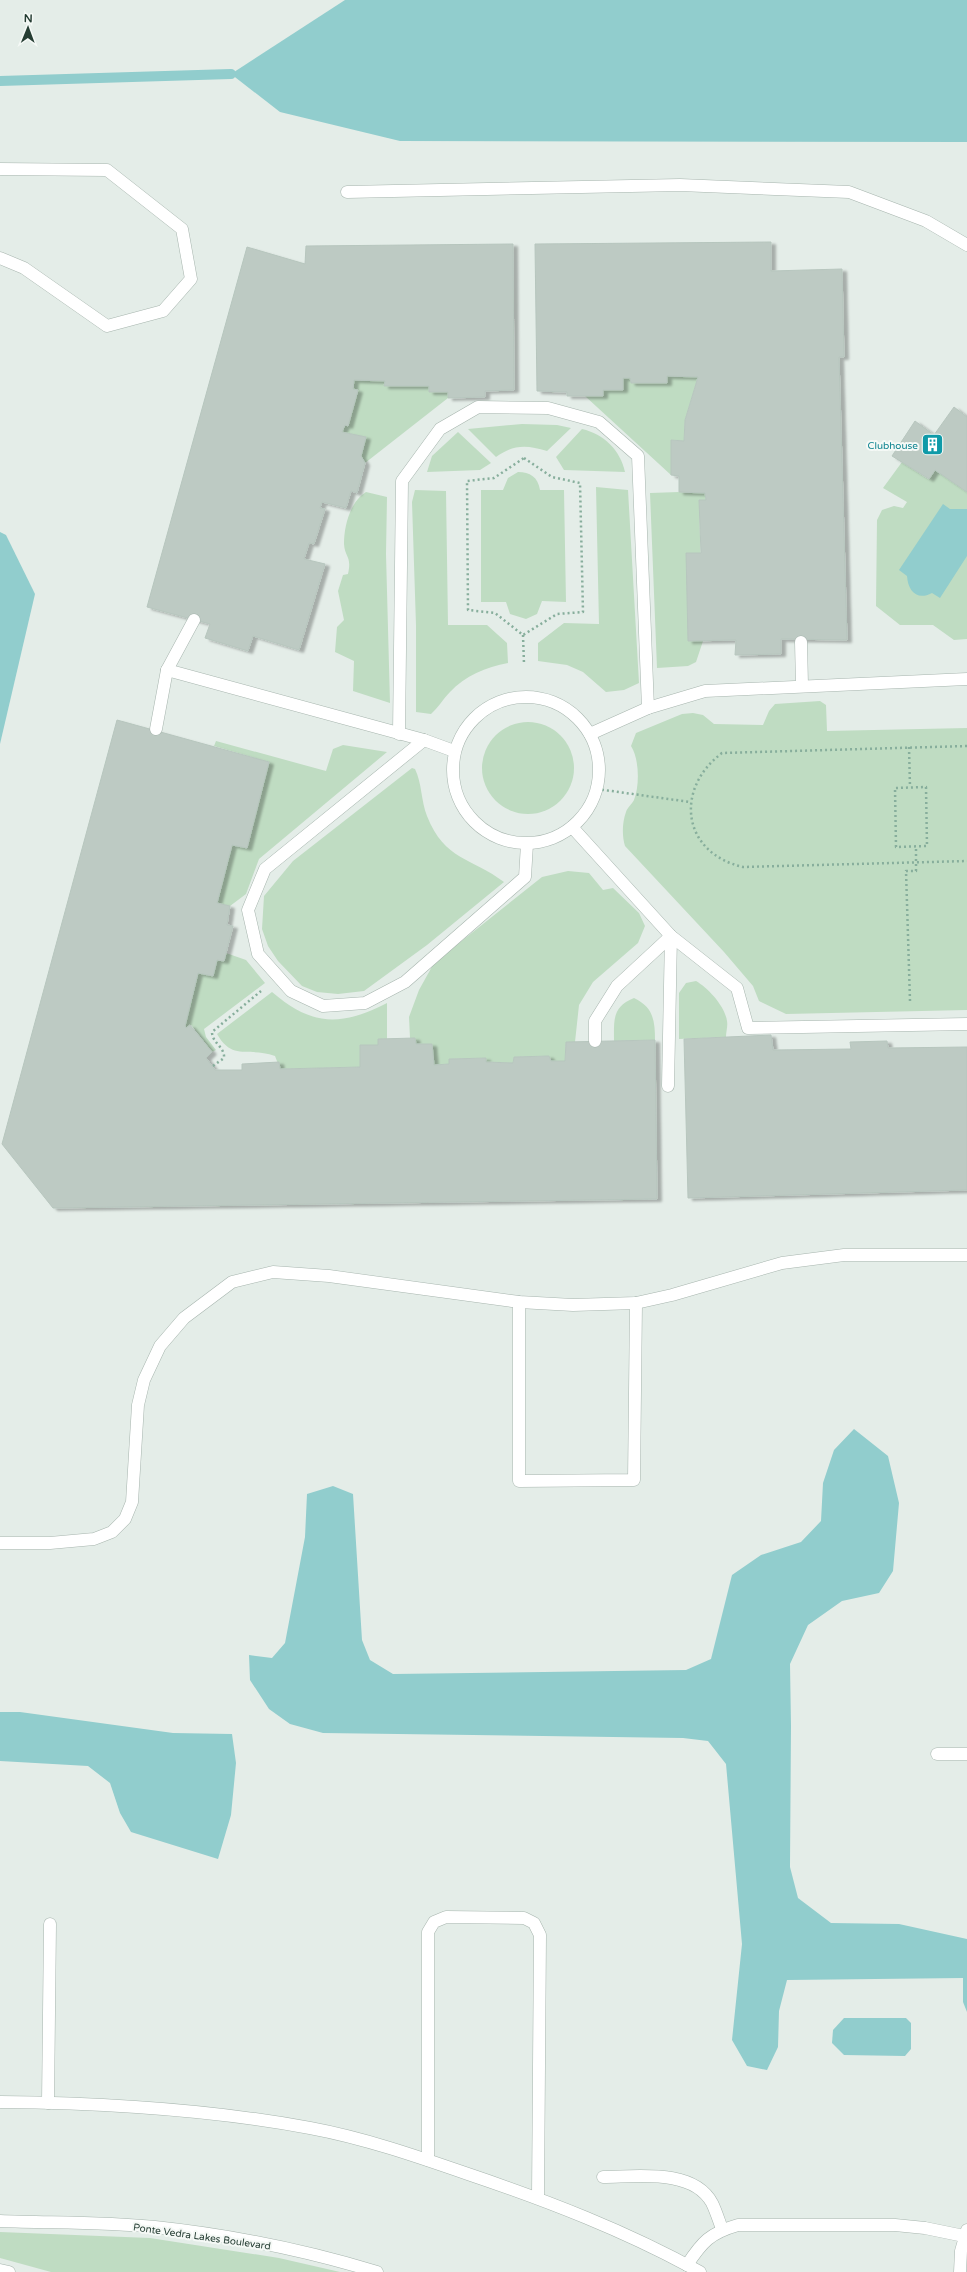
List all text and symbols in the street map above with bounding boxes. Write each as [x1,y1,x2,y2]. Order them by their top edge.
north arrow [8,8,48,48]
text: N [24,12,33,25]
building icon: Clubhouse [920,432,946,458]
place label: Clubhouse [867,440,918,452]
street label: Ponte Vedra Lakes Boulevard [132,2221,271,2253]

